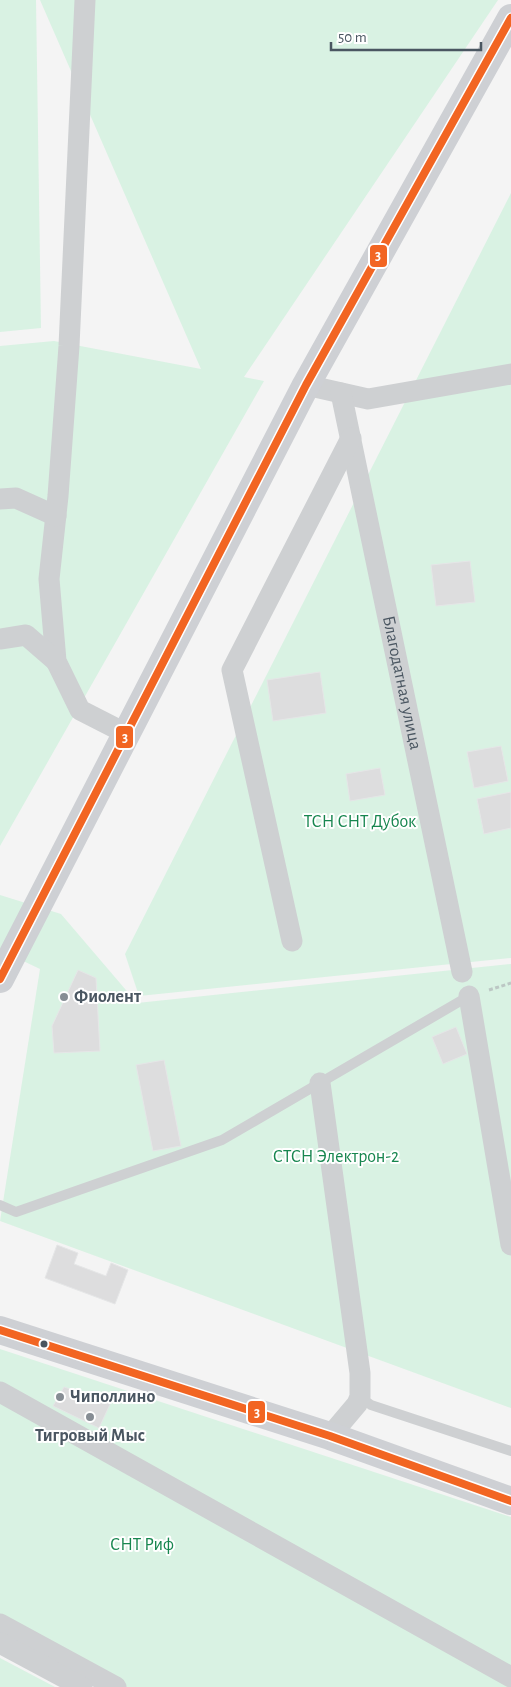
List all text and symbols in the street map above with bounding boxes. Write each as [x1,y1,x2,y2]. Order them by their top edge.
scale bar [331,20,481,52]
text: 50 m [338,30,367,45]
line badge: 3 [369,244,388,268]
text: 3 [375,249,381,263]
street label: Благодатная улица [379,614,424,751]
line badge: 3 [115,725,134,749]
text: 3 [122,731,128,745]
park label: ТСН СНТ Дубок [304,812,417,831]
place label: Фиолент [74,988,142,1006]
marker: Фиолент [58,991,70,1003]
park label: СТСН Электрон-2 [273,1148,399,1166]
unlabelled marker [39,1339,49,1349]
place label: Чиполлино [70,1388,155,1406]
marker: Чиполлино [54,1391,66,1403]
line badge: 3 [247,1400,266,1424]
text: 3 [254,1406,260,1420]
marker: Тигровый Мыс [84,1411,96,1423]
place label: Тигровый Мыс [35,1427,145,1445]
park label: СНТ Риф [110,1536,174,1554]

